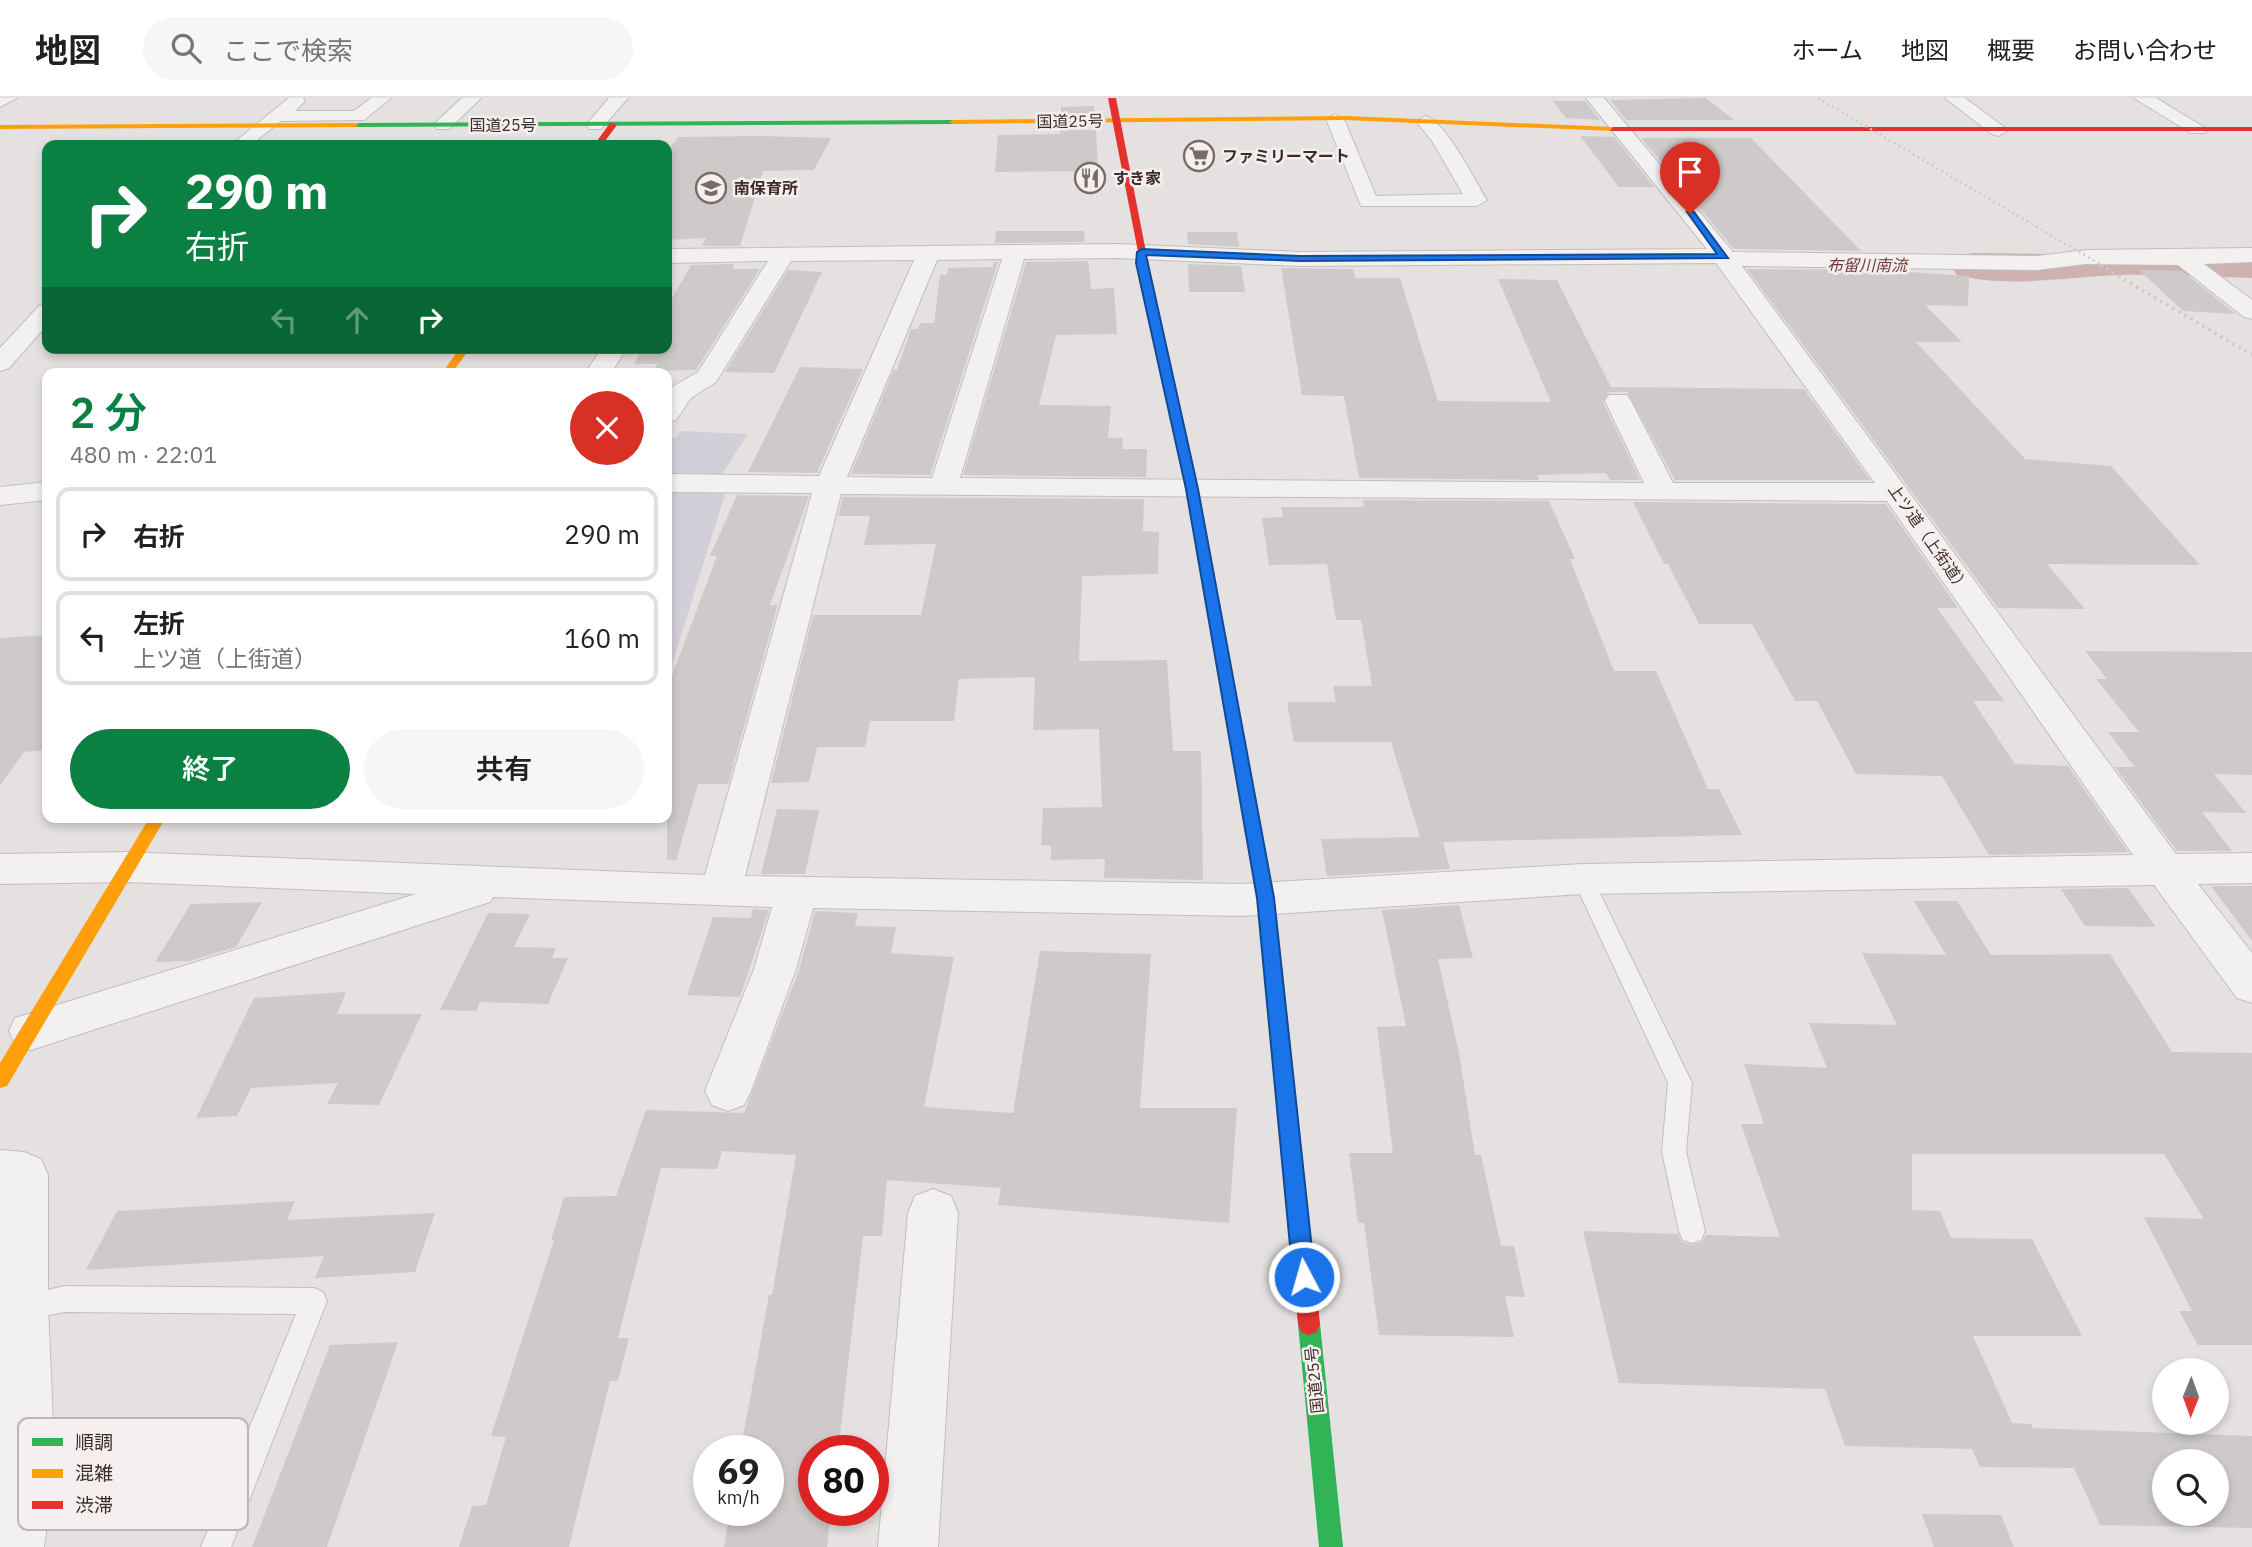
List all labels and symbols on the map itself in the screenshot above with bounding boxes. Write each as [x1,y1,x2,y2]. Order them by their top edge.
street label: 国道25号 [1036,110,1104,132]
street label: 国道25号 [469,115,537,135]
supermarket icon: ファミリーマート [1182,139,1216,173]
pin [1660,142,1720,214]
place label: ファミリーマート [1222,146,1350,166]
restaurant icon: すき家 [1073,161,1107,195]
place label: すき家 [1113,168,1161,188]
school or university icon: 南保育所 [694,171,728,205]
place label: 南保育所 [734,178,798,198]
water label: 布留川南流 [1827,255,1910,275]
street label: 上ツ道（上街道） [1884,480,1974,596]
position arrow [1267,1240,1341,1314]
street label: 国道25号 [1301,1346,1327,1414]
north arrow [2152,1358,2230,1435]
legend [18,1418,248,1530]
text: 順調 [75,1430,113,1454]
speed limit sign: 80 [798,1435,889,1526]
text: 混雑 [75,1461,113,1485]
text: 渋滞 [75,1493,113,1517]

